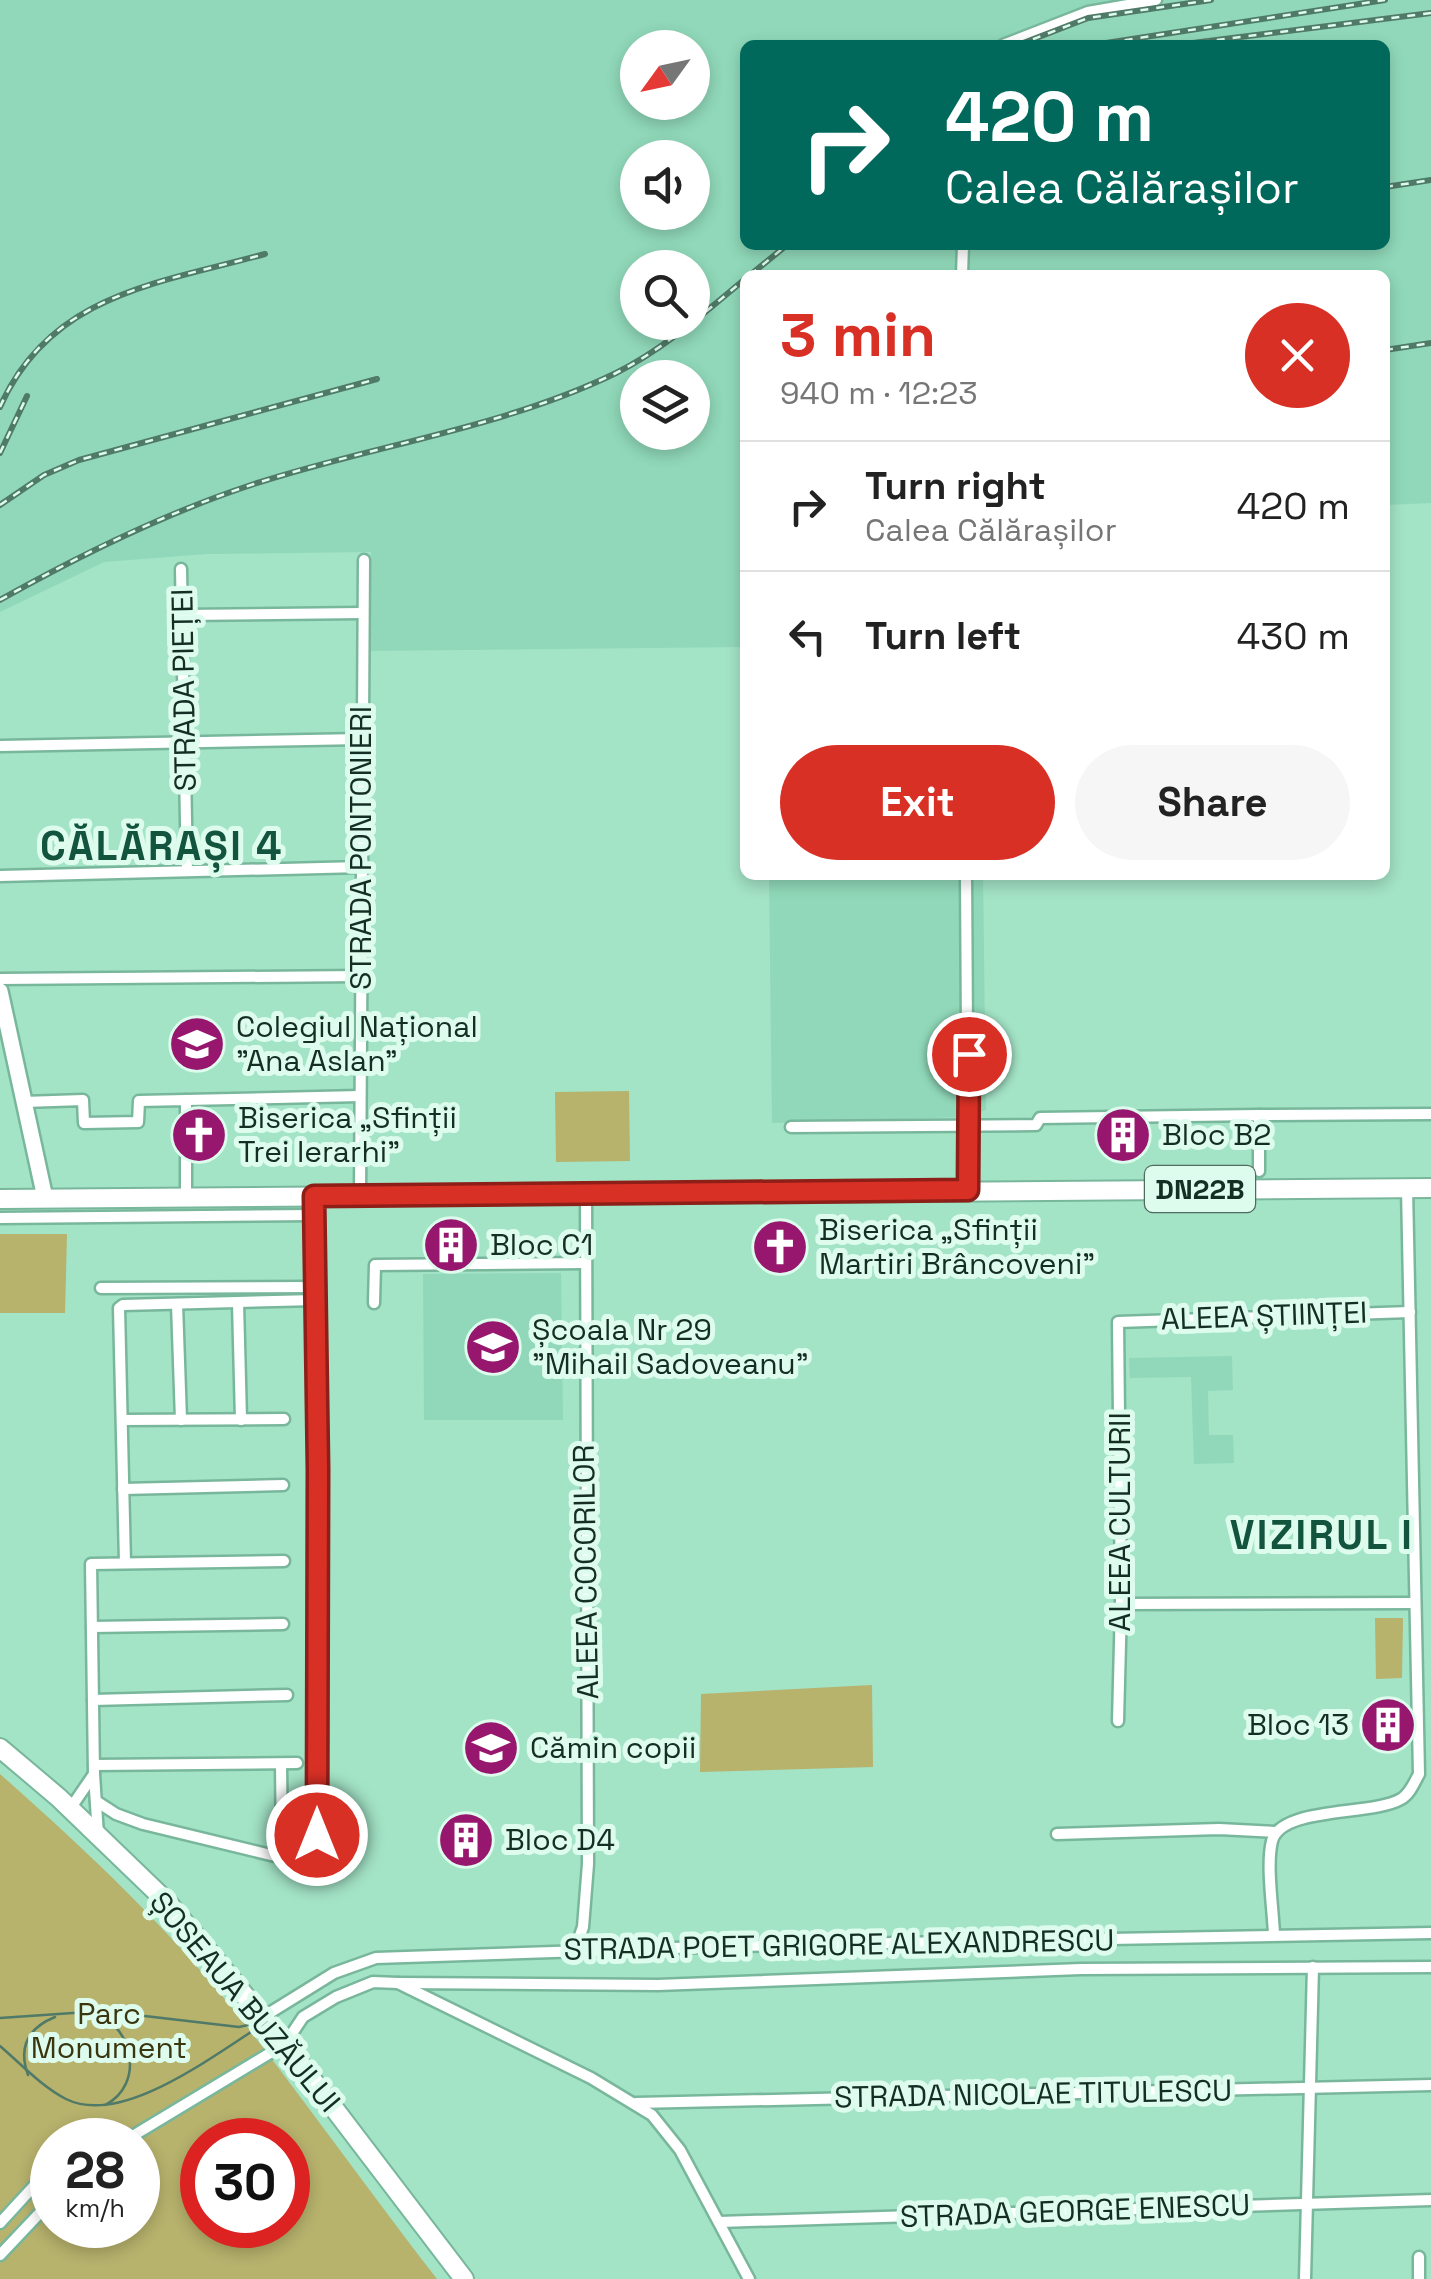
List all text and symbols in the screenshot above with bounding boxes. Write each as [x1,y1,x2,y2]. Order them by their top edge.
north arrow [620,30,710,120]
map controls [620,30,710,450]
text: 420 m [945,72,1154,161]
icon: right [780,80,910,210]
button: sound [620,140,710,230]
text: Calea Călărașilor [945,159,1299,216]
button: search [620,250,710,340]
text: 3 min [780,297,936,374]
button: close [1245,303,1350,408]
button: layers [620,360,710,450]
text: 940 m · 12:23 [780,373,978,413]
text: Turn right [865,462,1046,510]
icon: right [780,479,835,534]
text: 420 m [1237,482,1350,530]
text: Calea Călărașilor [865,510,1117,550]
street label: STRADA PIEȚEI [162,588,205,792]
icon: left [780,609,835,664]
text: Turn left [865,612,1021,660]
text: 430 m [1236,612,1350,660]
street label: STRADA PONTONIERI [341,706,380,990]
button: Exit [780,745,1055,860]
button: Share [1075,745,1350,860]
district label: CĂLĂRAȘI 4 [40,821,284,873]
place label: Colegiul Național "Ana Aslan" [236,1007,478,1080]
pin [927,1012,1012,1097]
school or university icon: Colegiul Național "Ana Aslan" [167,1014,227,1074]
icon: arrive [942,1027,997,1082]
place label: Biserica „Sfinții Trei Ierarhi" [238,1098,457,1171]
church icon: Biserica „Sfinții Trei Ierarhi" [169,1105,229,1165]
building icon: Bloc B2 [1093,1105,1153,1165]
place label: Bloc B2 [1162,1115,1271,1154]
road number: DN22B [1145,1166,1255,1212]
place label: Biserica „Sfinții Martiri Brâncoveni" [819,1210,1095,1283]
building icon: Bloc C1 [421,1215,481,1275]
church icon: Biserica „Sfinții Martiri Brâncoveni" [750,1217,810,1277]
place label: Bloc C1 [490,1225,593,1264]
street label: ALEEA ȘTIINȚEI [1160,1292,1368,1339]
place label: Școala Nr 29 "Mihail Sadoveanu" [532,1310,808,1383]
school or university icon: Școala Nr 29 "Mihail Sadoveanu" [463,1317,523,1377]
street label: ALEEA CULTURII [1100,1412,1139,1632]
street label: ALEEA COCORILOR [564,1444,607,1700]
district label: VIZIRUL I [1230,1510,1414,1561]
building icon: Bloc 13 [1358,1695,1418,1755]
place label: Bloc 13 [1247,1705,1349,1744]
school or university icon: Cămin copii [461,1718,521,1778]
place label: Cămin copii [530,1728,696,1767]
position arrow [265,1783,369,1887]
building icon: Bloc D4 [436,1810,496,1870]
place label: Bloc D4 [505,1820,615,1859]
street label: ȘOSEAUA BUZĂULUI [141,1883,349,2120]
street label: STRADA POET GRIGORE ALEXANDRESCU [563,1920,1115,1969]
park label: Parc Monument [31,1994,187,2067]
street label: STRADA NICOLAE TITULESCU [834,2071,1232,2116]
speed limit sign: 30 [180,2118,310,2248]
text: 28 [65,2139,125,2203]
street label: STRADA GEORGE ENESCU [899,2185,1251,2236]
text: km/h [65,2192,125,2224]

